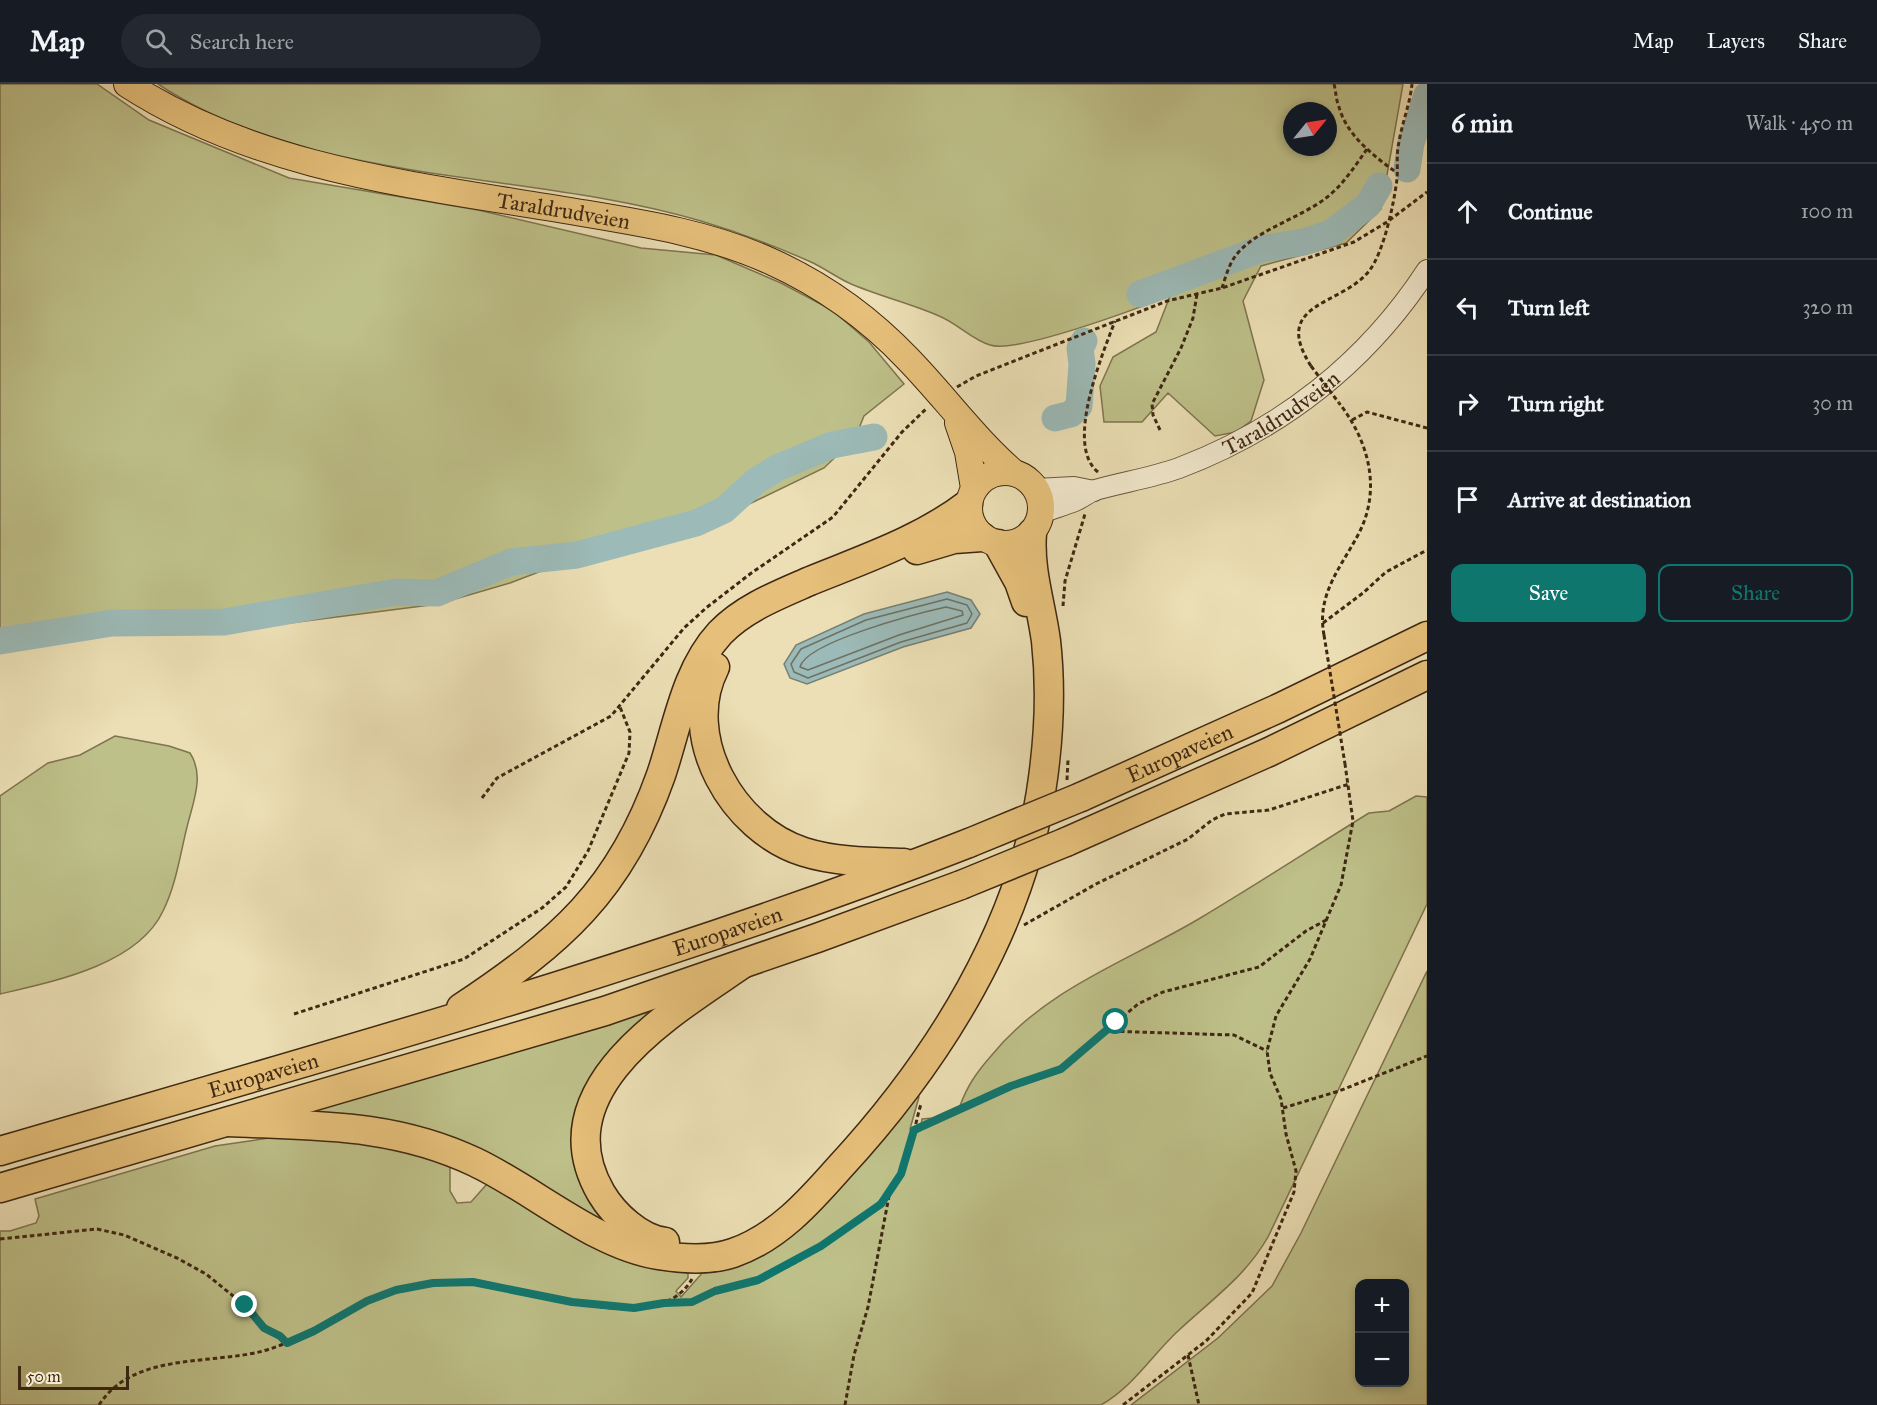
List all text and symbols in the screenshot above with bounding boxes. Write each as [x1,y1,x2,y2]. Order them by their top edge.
search box [121,14,541,68]
text: Map [30,24,85,59]
icon: search [142,25,175,58]
text: Search here [190,28,294,55]
text: Map [1633,28,1674,54]
text: Layers [1707,28,1765,54]
text: Share [1798,28,1847,54]
north arrow [1283,102,1337,156]
text: 6 min [1451,107,1513,139]
text: Walk · 450 m [1746,111,1853,135]
street label: Taraldrudveien [495,186,633,235]
icon: ahead [1451,195,1484,228]
text: Continue [1508,198,1593,225]
text: 100 m [1801,199,1853,223]
icon: left [1451,291,1484,324]
text: Turn left [1508,294,1590,321]
text: 320 m [1802,295,1853,319]
street label: Taraldrudveien [1218,364,1345,461]
icon: right [1451,387,1484,420]
text: Turn right [1508,390,1604,417]
text: 30 m [1812,391,1853,415]
icon: arrive [1451,483,1484,516]
text: Arrive at destination [1508,486,1691,513]
button: Save [1451,564,1646,622]
button: Share [1658,564,1853,622]
street label: Europaveien [1122,717,1237,788]
street label: Europaveien [669,900,786,962]
route start [1102,1008,1128,1034]
street label: Europaveien [205,1046,322,1103]
map controls [1355,1279,1409,1387]
button: + [1355,1279,1409,1333]
route end [231,1291,257,1317]
button: − [1355,1333,1409,1387]
scale bar [18,1363,129,1390]
text: 50 m [27,1367,61,1386]

